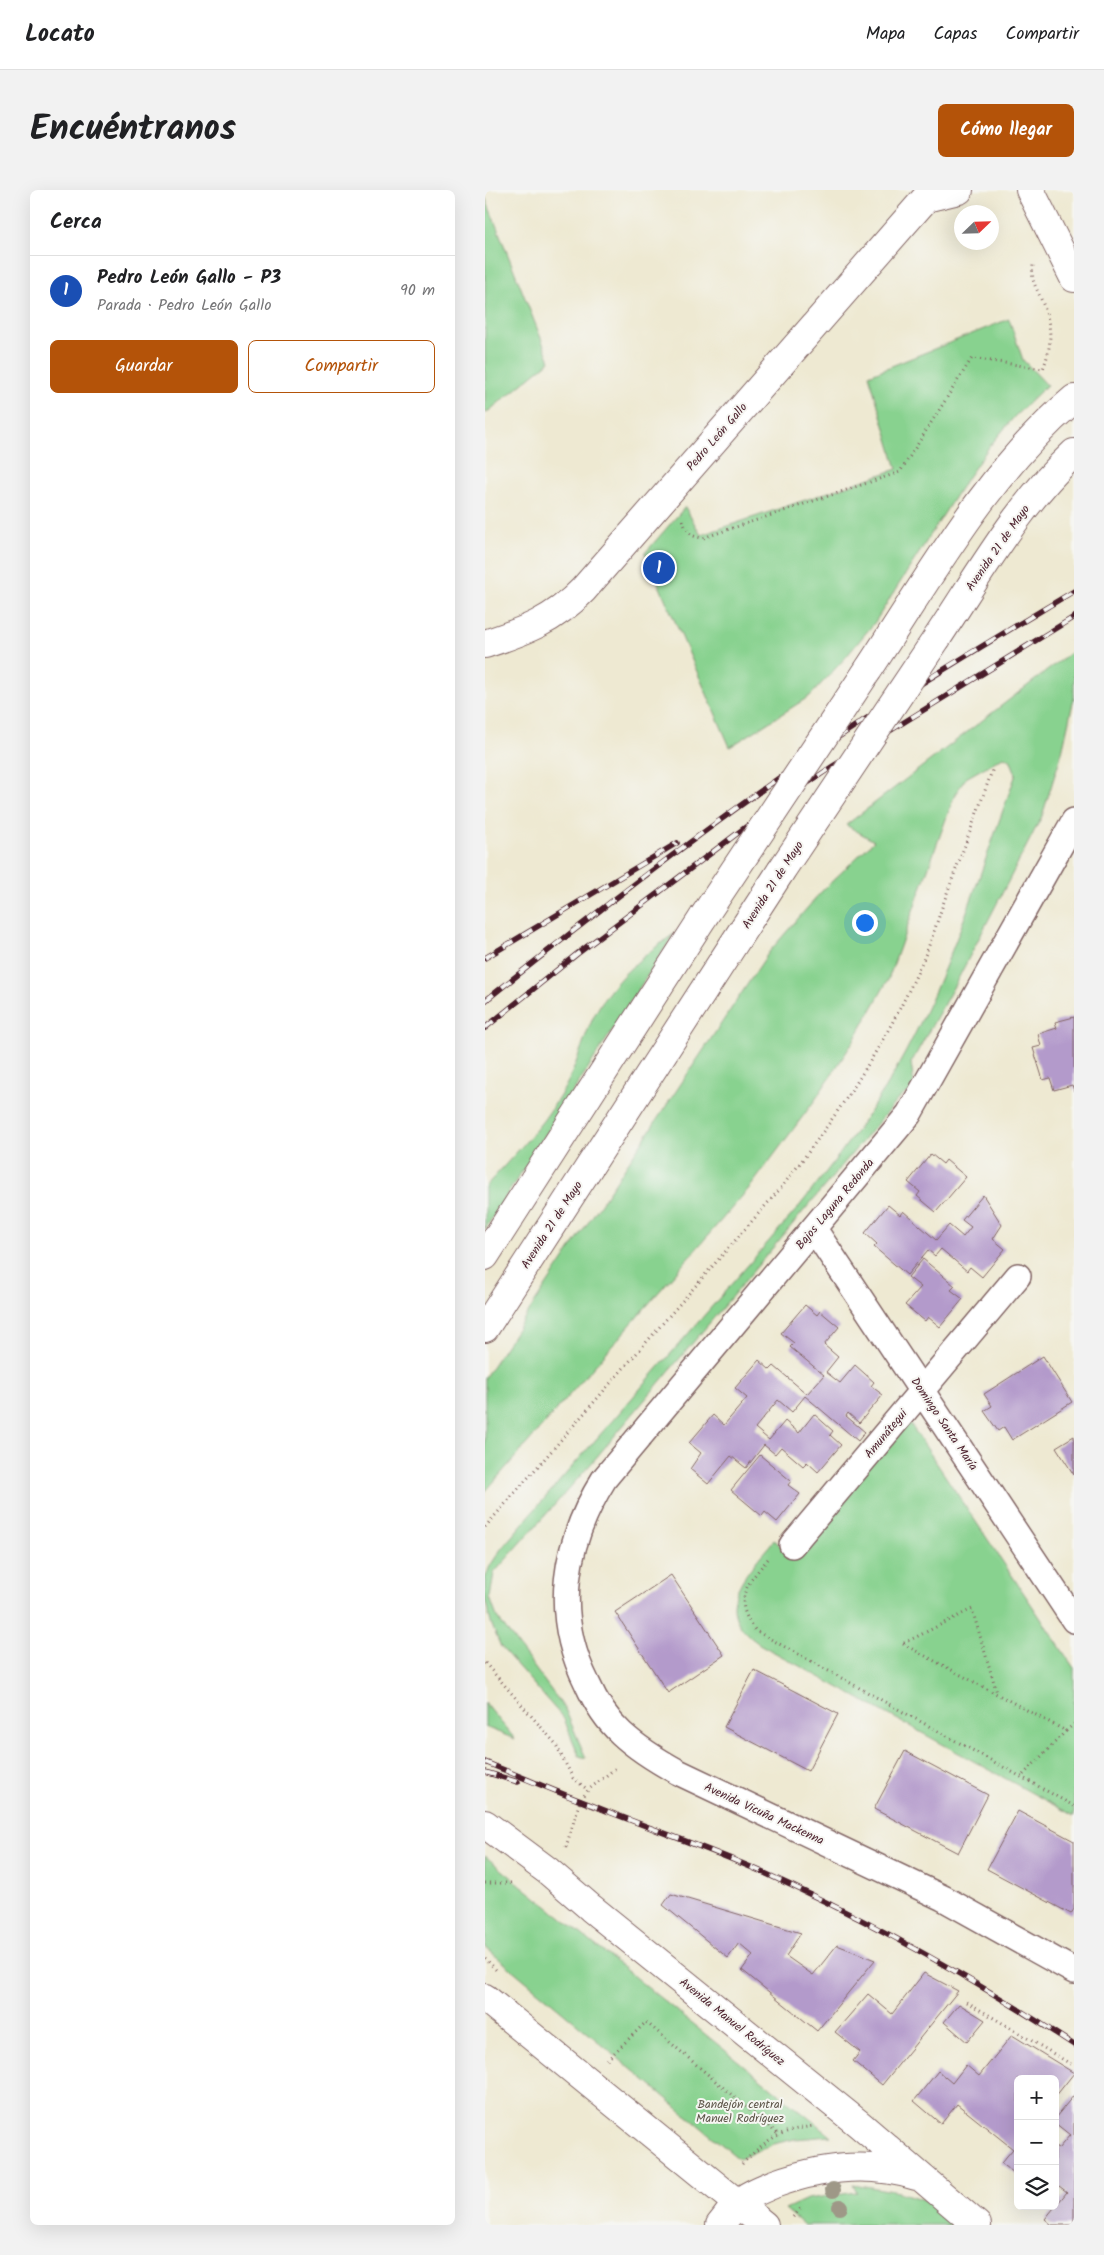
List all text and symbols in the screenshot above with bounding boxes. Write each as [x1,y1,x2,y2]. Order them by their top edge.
text: Locato [25,15,95,54]
text: Mapa [866,20,906,49]
text: Capas [934,20,978,49]
text: Compartir [1006,20,1079,49]
text: Encuéntranos [30,102,236,158]
button: Cómo llegar [938,104,1074,157]
north arrow [954,205,999,250]
text: Cerca [50,206,102,239]
text: Pedro León Gallo - P3 [97,263,281,293]
text: 1 [64,278,68,303]
text: 90 m [400,278,435,303]
text: Parada · Pedro León Gallo [97,293,271,318]
button: Guardar [50,340,238,393]
button: Compartir [248,340,435,393]
street label: Pedro León Gallo [682,399,752,475]
street label: Avenida 21 de Mayo [961,501,1035,595]
pin: 1 [643,549,675,587]
street label: Avenida 21 de Mayo [737,837,809,933]
your location [852,910,878,936]
street label: Bajos Laguna Redonda [791,1154,879,1254]
street label: Avenida 21 de Mayo [516,1177,588,1273]
street label: Domingo Santa María [906,1374,983,1475]
street label: Amunátegui [860,1404,913,1463]
street label: Avenida Vicuña Mackenna [701,1778,827,1850]
street label: Avenida Manuel Rodríguez [675,1973,789,2071]
map controls [1014,2075,1059,2210]
button: + [1014,2075,1059,2120]
park label: Bandejón central Manuel Rodríguez [696,2095,784,2128]
button: − [1014,2120,1059,2165]
button: layers [1014,2165,1059,2210]

